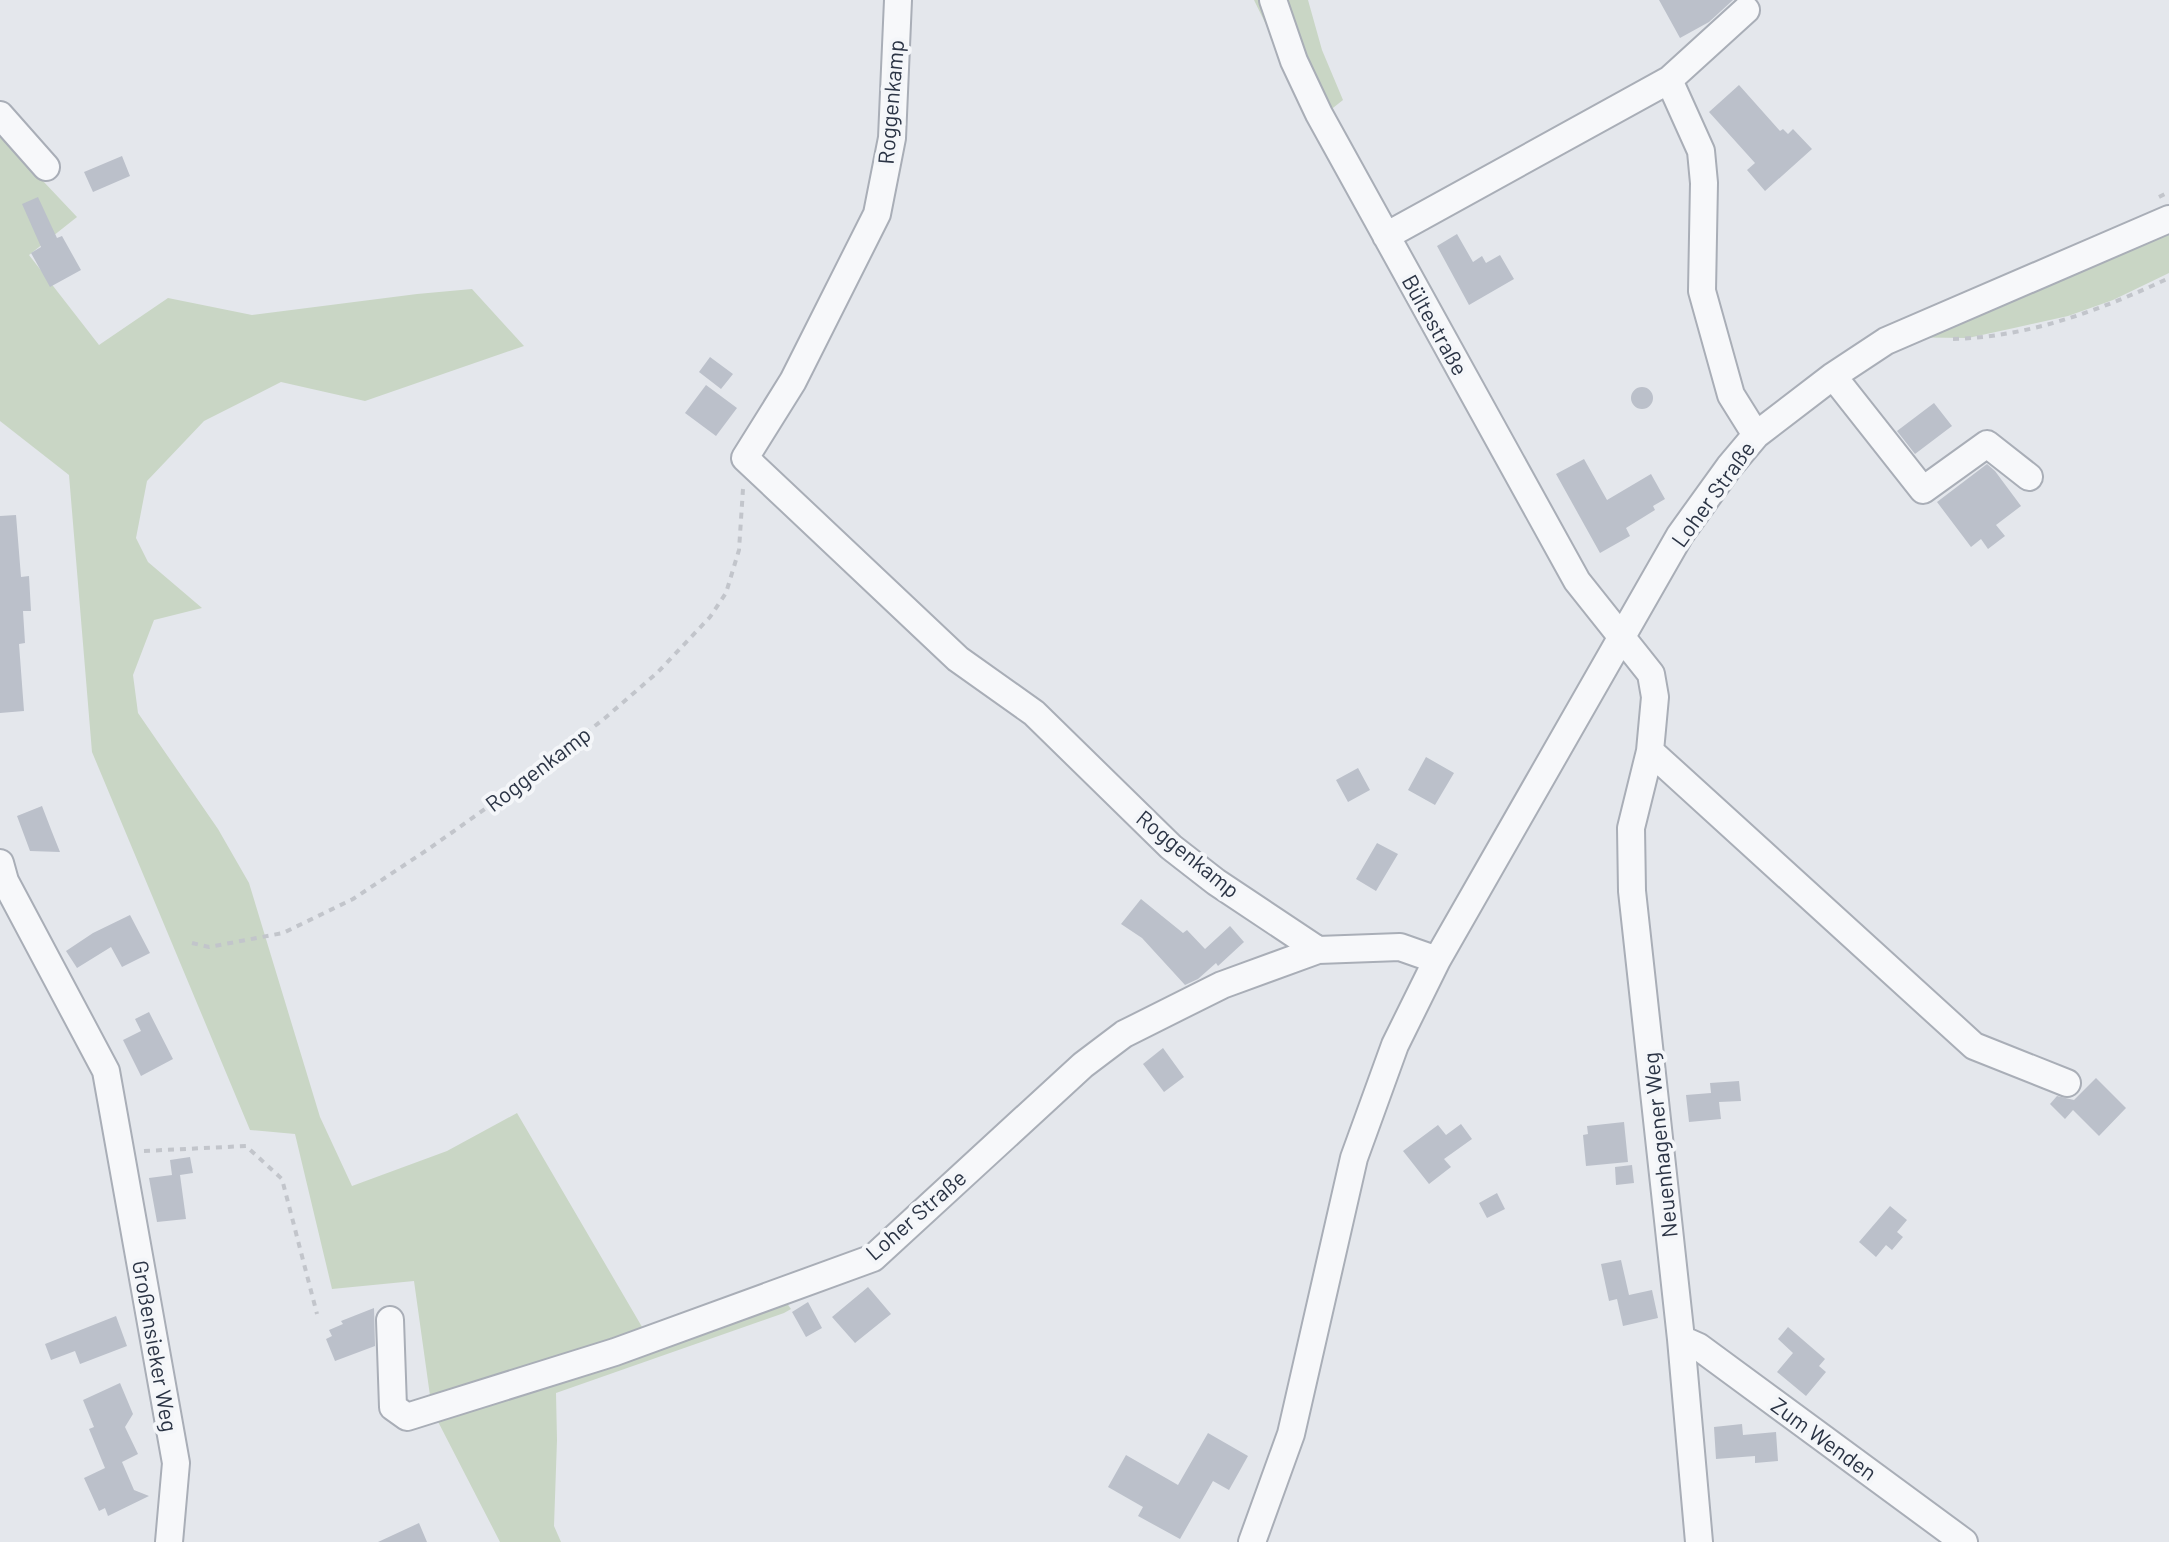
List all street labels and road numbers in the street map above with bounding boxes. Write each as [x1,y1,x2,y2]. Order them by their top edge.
street label: Roggenkamp [872,39,908,165]
street label: Bültestraße [1398,270,1474,380]
street label: Loher Straße [1665,435,1759,551]
street label: Roggenkamp [480,720,595,816]
street label: Roggenkamp [1132,804,1245,903]
street label: Neuenhagener Weg [1636,1051,1682,1239]
street label: Loher Straße [860,1164,971,1265]
street label: Großensieker Weg [128,1258,184,1434]
street label: Zum Wenden [1767,1391,1882,1485]

